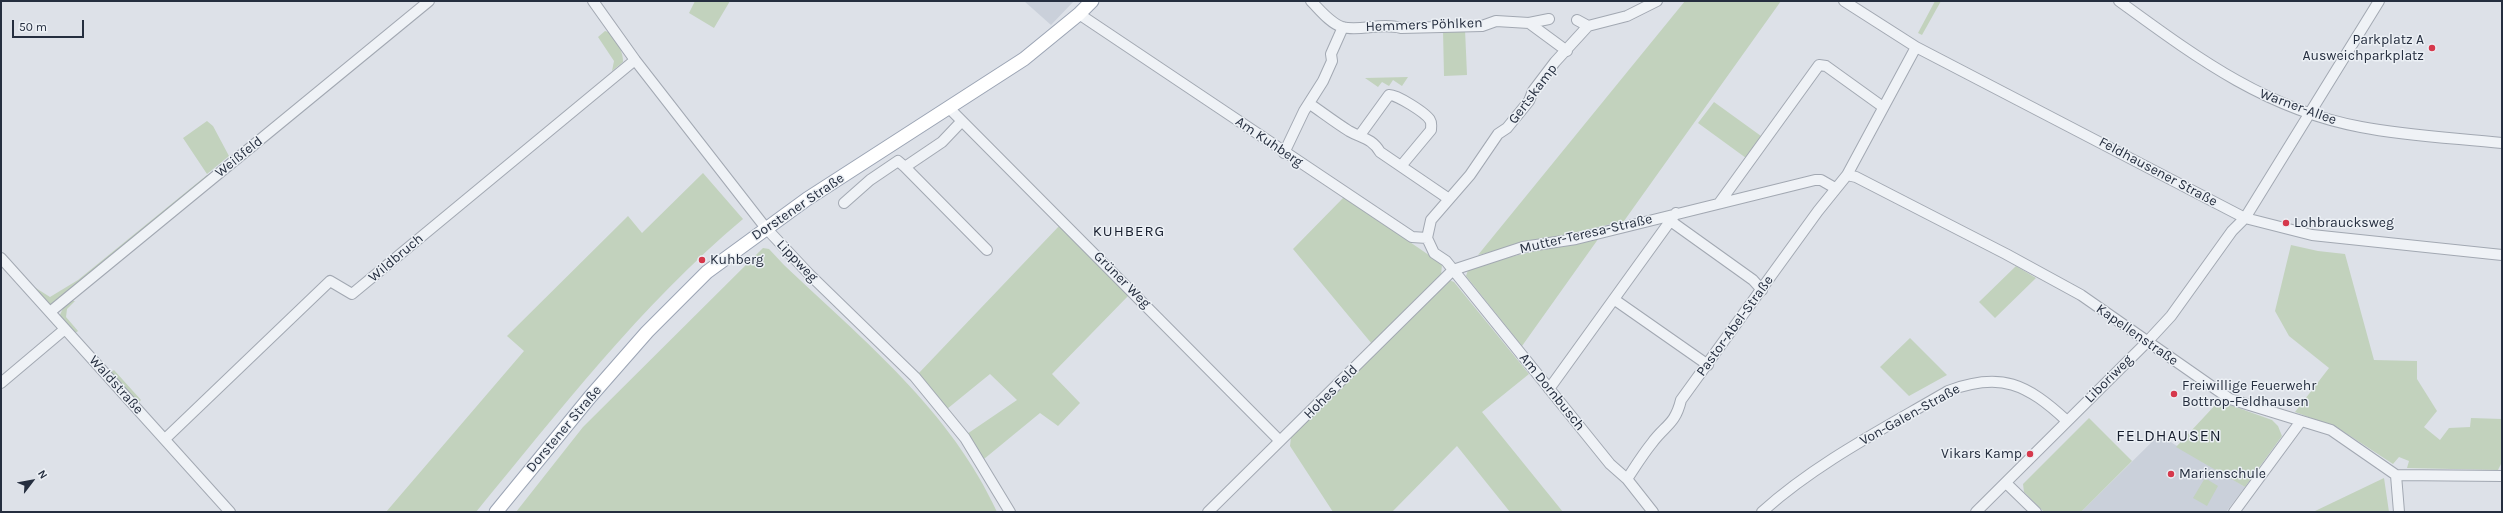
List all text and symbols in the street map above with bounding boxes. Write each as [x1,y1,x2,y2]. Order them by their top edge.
scale bar [14,12,86,38]
street label: Hemmers Pöhlken [1365,15,1483,35]
text: 50 m [19,20,47,34]
place label: Parkplatz A Ausweichparkplatz [2302,32,2424,64]
marker: Parkplatz A Ausweichparkplatz [2427,43,2437,53]
street label: Gertskamp [1505,61,1561,127]
street label: Warner-Allee [2257,85,2339,129]
street label: Am Kuhberg [1232,113,1306,171]
street label: Weißfeld [212,133,266,181]
street label: Feldhausener Straße [2096,134,2220,210]
street label: Dorstener Straße [749,170,847,244]
street label: Mutter-Teresa-Straße [1518,211,1654,257]
place label: Lohbraucksweg [2294,215,2394,231]
marker: Lohbraucksweg [2281,218,2291,228]
district label: KUHBERG [1093,223,1165,241]
street label: Wildbruch [365,230,427,286]
street label: Lippweg [773,236,821,286]
street label: Grüner Weg [1090,248,1154,312]
place label: Kuhberg [710,252,764,268]
marker: Kuhberg [697,255,707,265]
street label: Pastor-Abel-Straße [1693,272,1777,380]
street label: Kapellenstraße [2093,301,2181,369]
street label: Am Dornbusch [1516,350,1588,434]
street label: Liboriweg [2081,351,2137,407]
street label: Waldstraße [85,352,147,418]
street label: Hohes Feld [1300,361,1362,423]
place label: Freiwillige Feuerwehr Bottrop-Feldhausen [2182,378,2316,410]
street label: Von-Galen-Straße [1857,381,1963,449]
street label: Dorstener Straße [523,382,605,476]
marker: Freiwillige Feuerwehr Bottrop-Feldhausen [2169,389,2179,399]
district label: FELDHAUSEN [2116,426,2222,446]
place label: Vikars Kamp [1941,446,2022,462]
marker: Vikars Kamp [2025,449,2035,459]
north arrow [12,461,52,501]
place label: Marienschule [2179,466,2266,482]
text: N [35,468,50,481]
marker: Marienschule [2166,469,2176,479]

